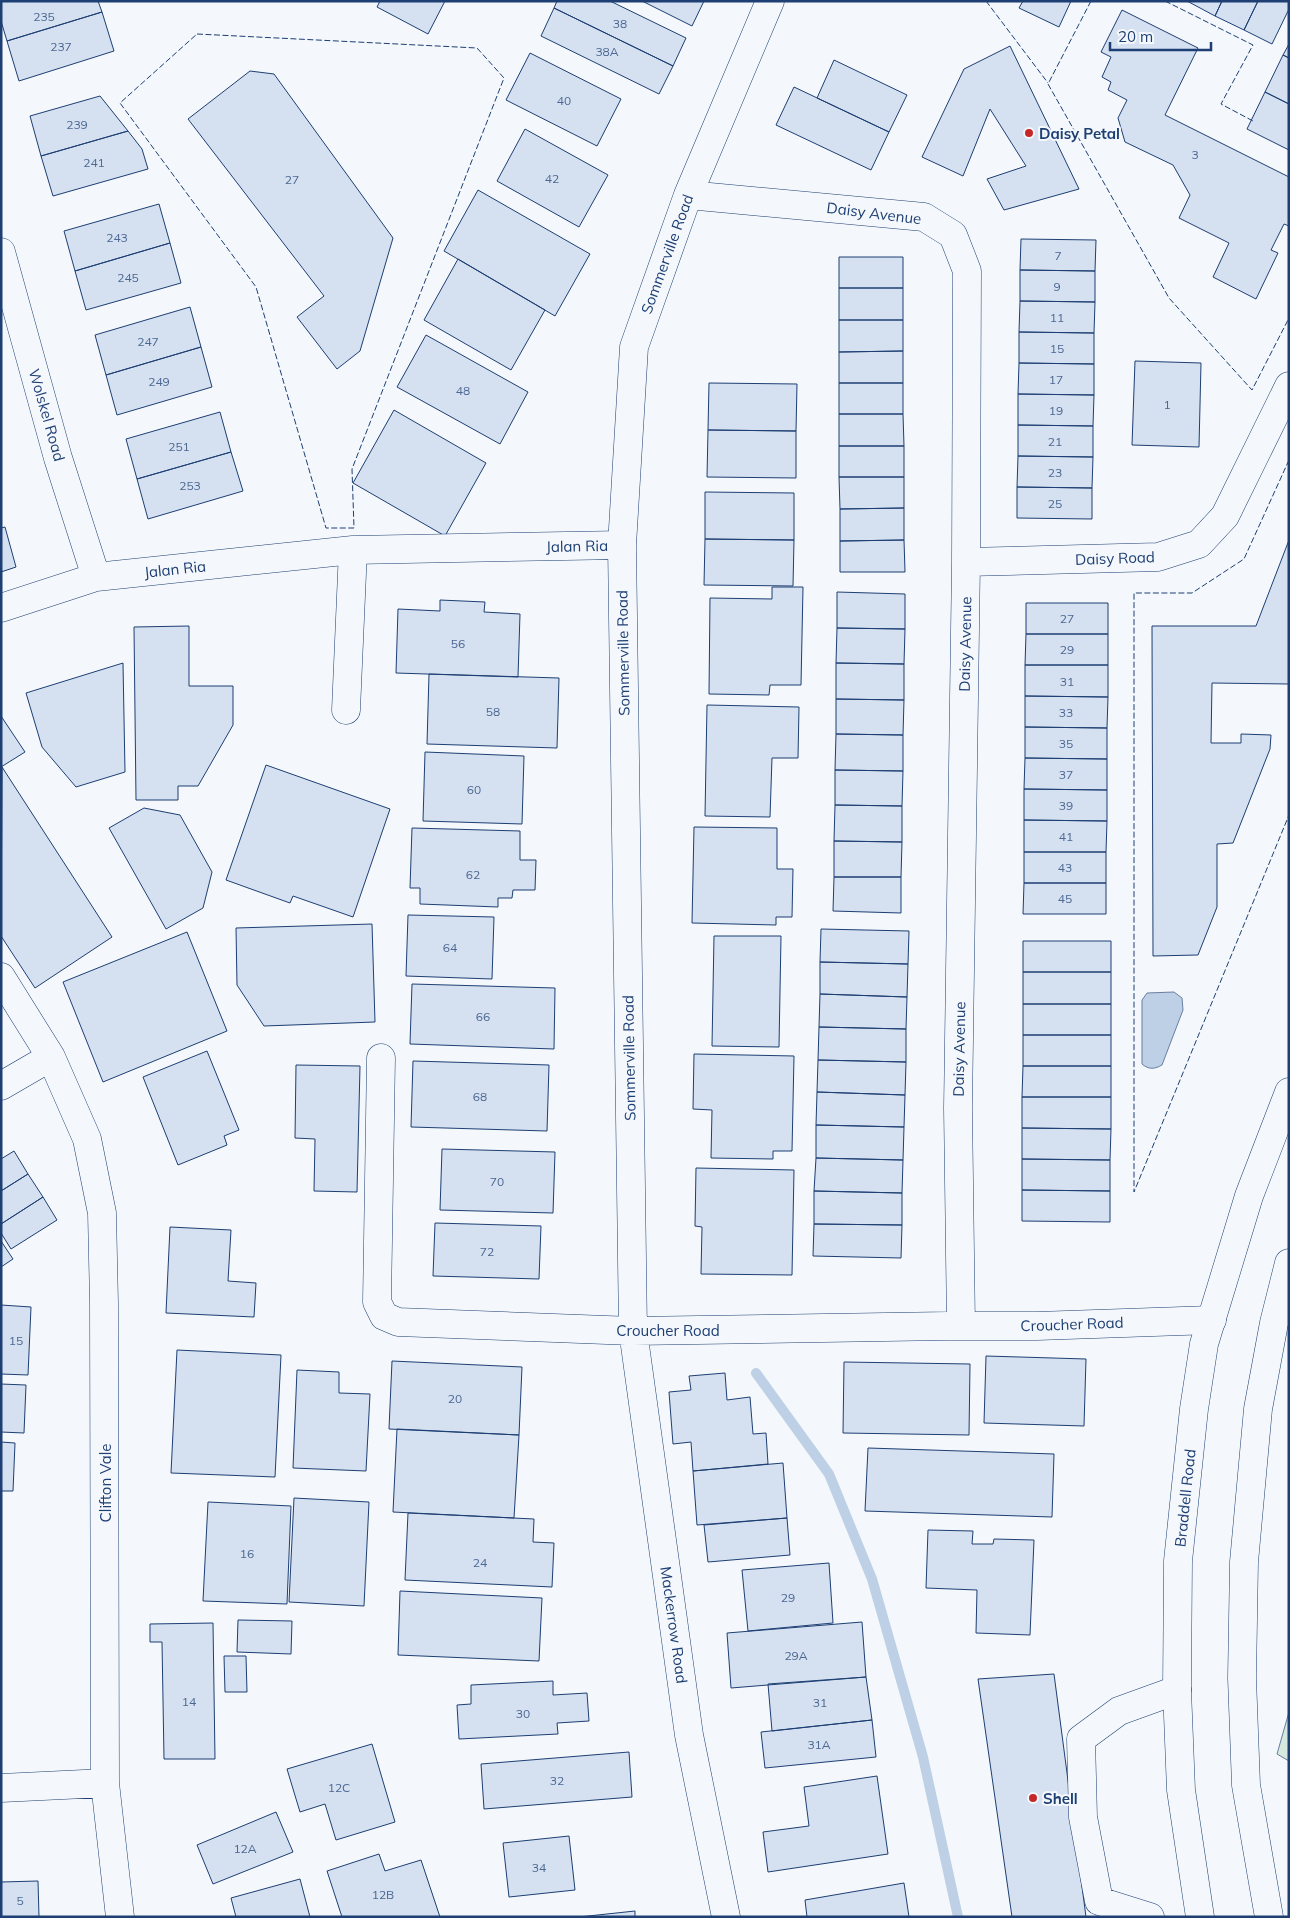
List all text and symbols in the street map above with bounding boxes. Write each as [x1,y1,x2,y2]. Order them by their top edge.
house number: 235 [33,9,55,24]
house number: 38 [613,16,627,31]
scale bar [1110,20,1211,52]
text: 20 m [1118,27,1153,46]
house number: 237 [50,39,72,54]
house number: 38A [595,44,619,59]
house number: 40 [557,93,571,108]
house number: 239 [66,117,88,132]
place label: Daisy Petal [1039,124,1120,143]
marker: Daisy Petal [1023,127,1035,139]
house number: 3 [1191,147,1199,162]
house number: 241 [83,155,105,170]
house number: 42 [545,171,559,186]
house number: 27 [285,172,299,187]
street label: Sommerville Road [637,192,697,316]
street label: Daisy Avenue [826,198,922,228]
house number: 243 [106,230,128,245]
house number: 7 [1054,248,1062,263]
house number: 245 [117,270,139,285]
house number: 9 [1053,279,1061,294]
house number: 11 [1050,310,1064,325]
house number: 247 [137,334,159,349]
house number: 15 [1050,341,1064,356]
street label: Wolskel Road [25,367,69,463]
house number: 17 [1049,372,1063,387]
house number: 249 [148,374,170,389]
house number: 48 [456,383,470,398]
house number: 1 [1163,397,1171,412]
house number: 19 [1049,403,1063,418]
house number: 21 [1048,434,1062,449]
house number: 251 [168,439,190,454]
house number: 23 [1048,465,1062,480]
house number: 253 [179,478,201,493]
house number: 25 [1048,496,1062,511]
street label: Jalan Ria [546,536,608,556]
street label: Daisy Road [1075,547,1155,569]
street label: Jalan Ria [143,556,207,582]
street label: Sommerville Road [612,590,634,716]
street label: Daisy Avenue [955,596,975,692]
house number: 27 [1060,611,1074,626]
house number: 56 [451,636,465,651]
house number: 29 [1060,642,1074,657]
house number: 31 [1060,674,1074,689]
house number: 58 [486,704,500,719]
house number: 33 [1059,705,1073,720]
house number: 35 [1059,736,1073,751]
house number: 37 [1059,767,1073,782]
house number: 60 [467,782,481,797]
house number: 39 [1059,798,1073,813]
house number: 41 [1059,829,1073,844]
house number: 43 [1058,860,1072,875]
house number: 62 [466,867,480,882]
house number: 45 [1058,891,1072,906]
house number: 64 [443,940,457,955]
street label: Sommerville Road [618,995,640,1121]
street label: Daisy Avenue [949,1001,969,1097]
house number: 66 [476,1009,490,1024]
house number: 68 [473,1089,487,1104]
house number: 70 [490,1174,504,1189]
house number: 72 [480,1244,494,1259]
street label: Croucher Road [1020,1313,1124,1335]
street label: Croucher Road [616,1321,720,1340]
house number: 15 [9,1333,23,1348]
house number: 20 [448,1391,462,1406]
street label: Clifton Vale [96,1444,115,1522]
street label: Braddell Road [1170,1448,1200,1548]
house number: 16 [240,1546,254,1561]
house number: 24 [473,1555,487,1570]
street label: Mackerrow Road [656,1565,692,1685]
house number: 29 [781,1590,795,1605]
house number: 29A [784,1648,808,1663]
house number: 14 [182,1694,196,1709]
house number: 31 [813,1695,827,1710]
house number: 30 [516,1706,530,1721]
house number: 31A [807,1737,831,1752]
house number: 32 [550,1773,564,1788]
house number: 12C [328,1780,350,1795]
place label: Shell [1043,1789,1078,1808]
marker: Shell [1027,1792,1039,1804]
house number: 12A [233,1841,257,1856]
house number: 34 [532,1860,546,1875]
house number: 12B [372,1887,394,1902]
house number: 5 [16,1893,24,1908]

